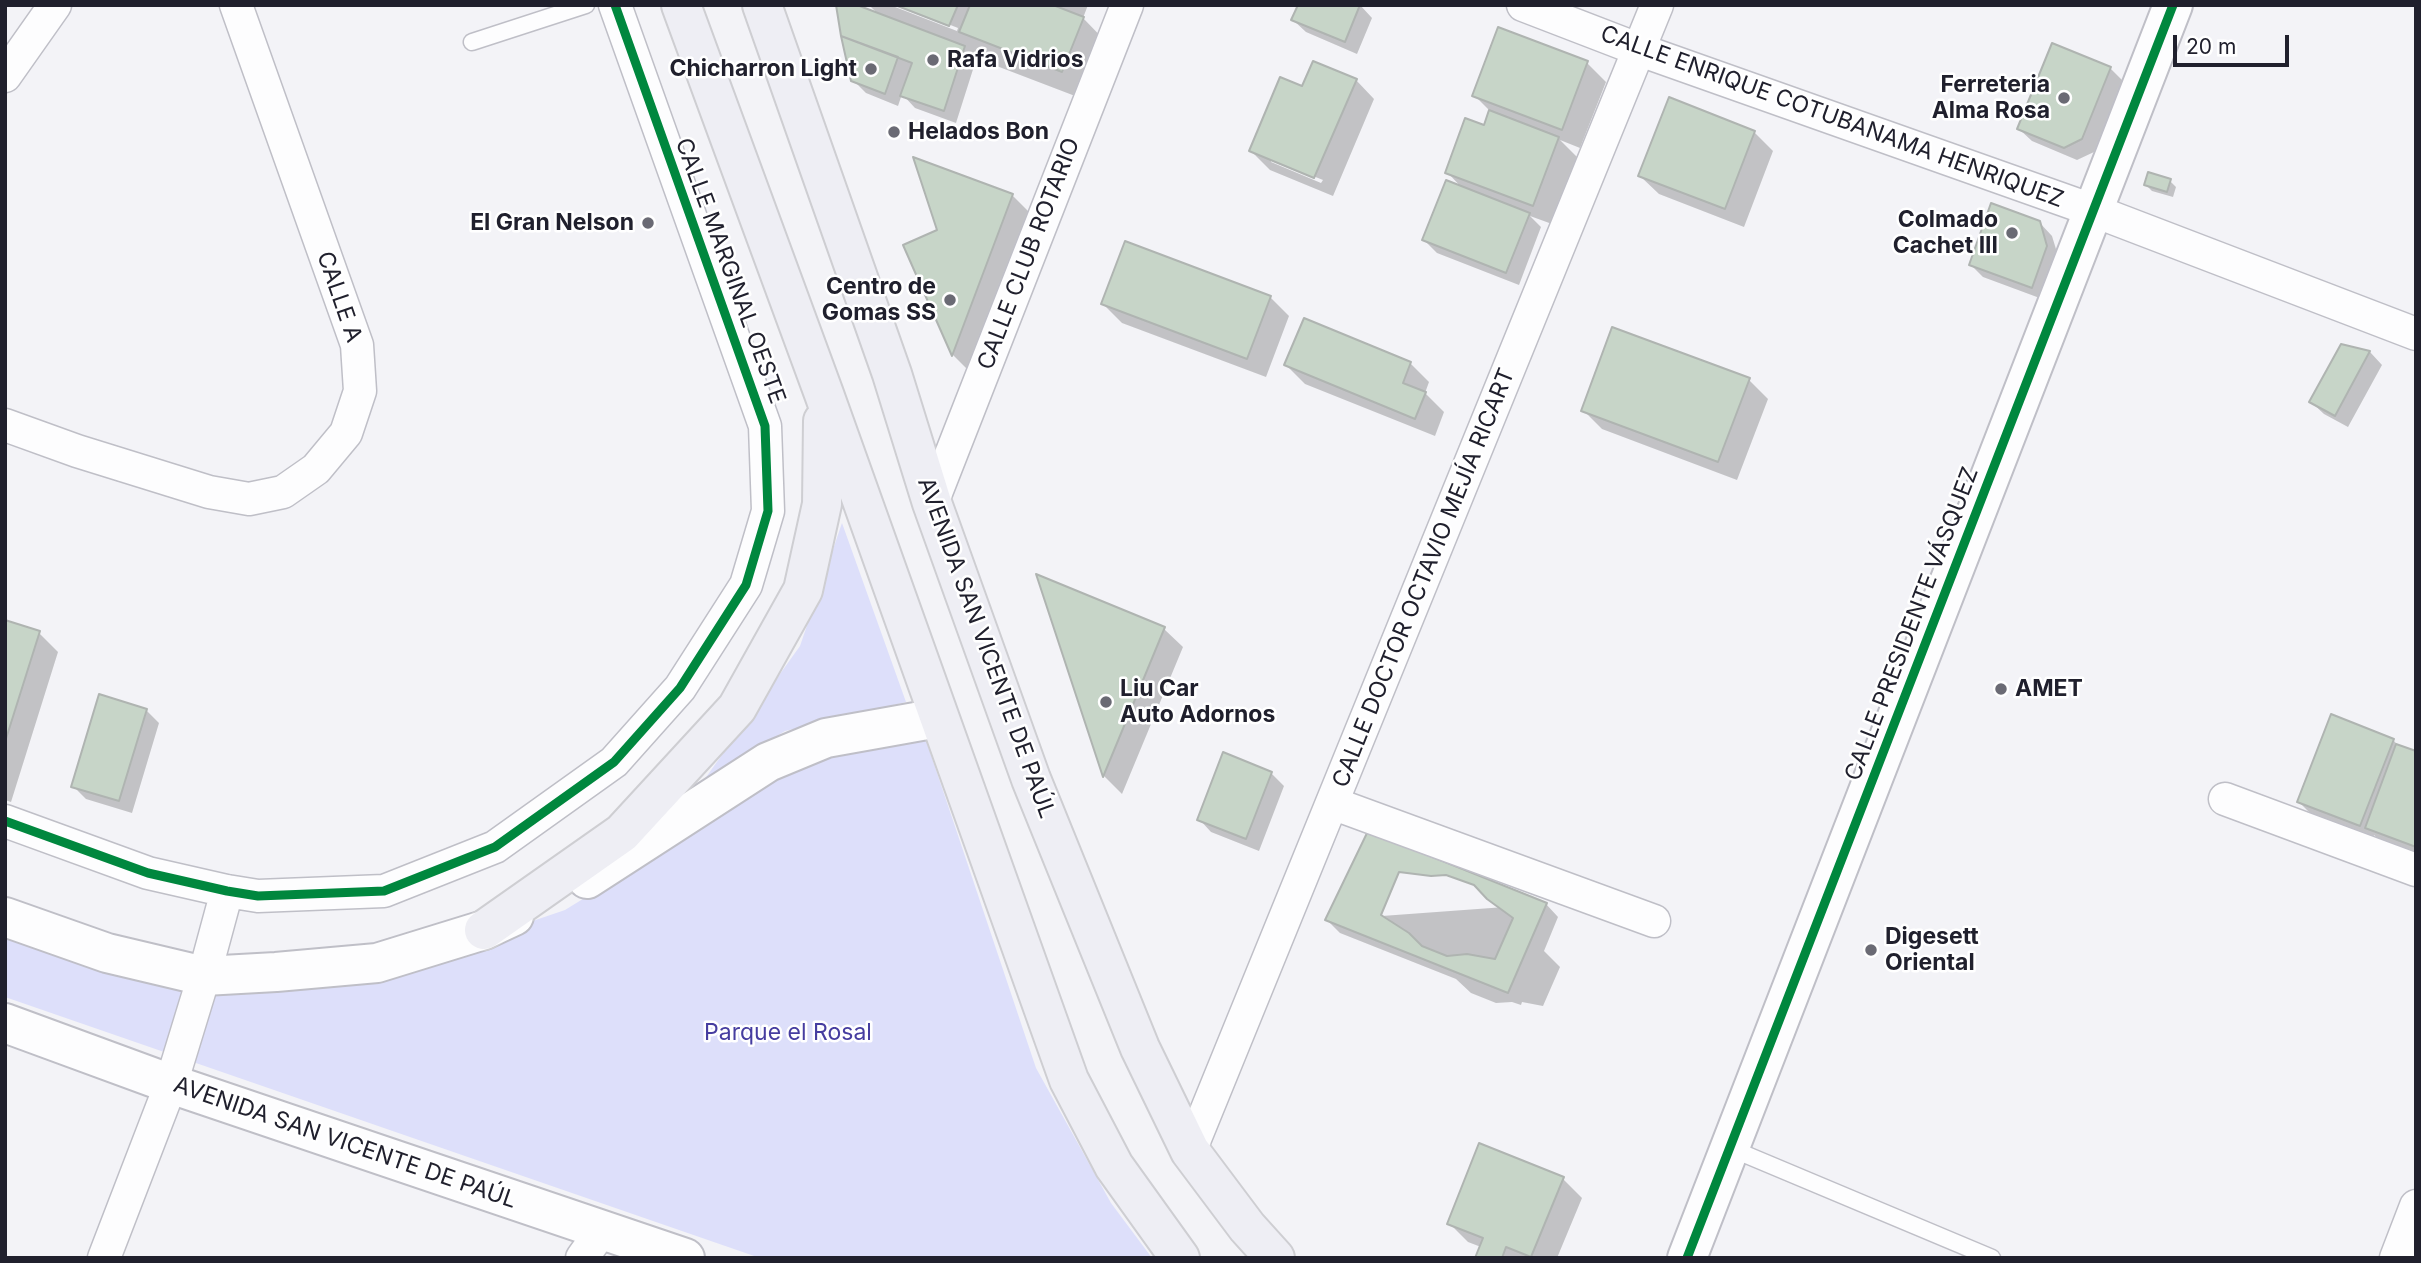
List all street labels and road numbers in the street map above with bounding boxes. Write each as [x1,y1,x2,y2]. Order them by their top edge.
street label: CALLE ENRIQUE COTUBANAMA HENRIQUEZ [1597,20,2067,214]
street label: CALLE MARGINAL OESTE [669,134,791,408]
street label: CALLE CLUB ROTARIO [972,134,1086,374]
street label: CALLE A [311,248,367,346]
street label: CALLE DOCTOR OCTAVIO MEJÍA RICART [1327,365,1521,791]
street label: CALLE PRESIDENTE VÁSQUEZ [1839,463,1985,785]
street label: AVENIDA SAN VICENTE DE PAÚL [911,474,1061,822]
street label: AVENIDA SAN VICENTE DE PAÚL [170,1071,520,1215]

